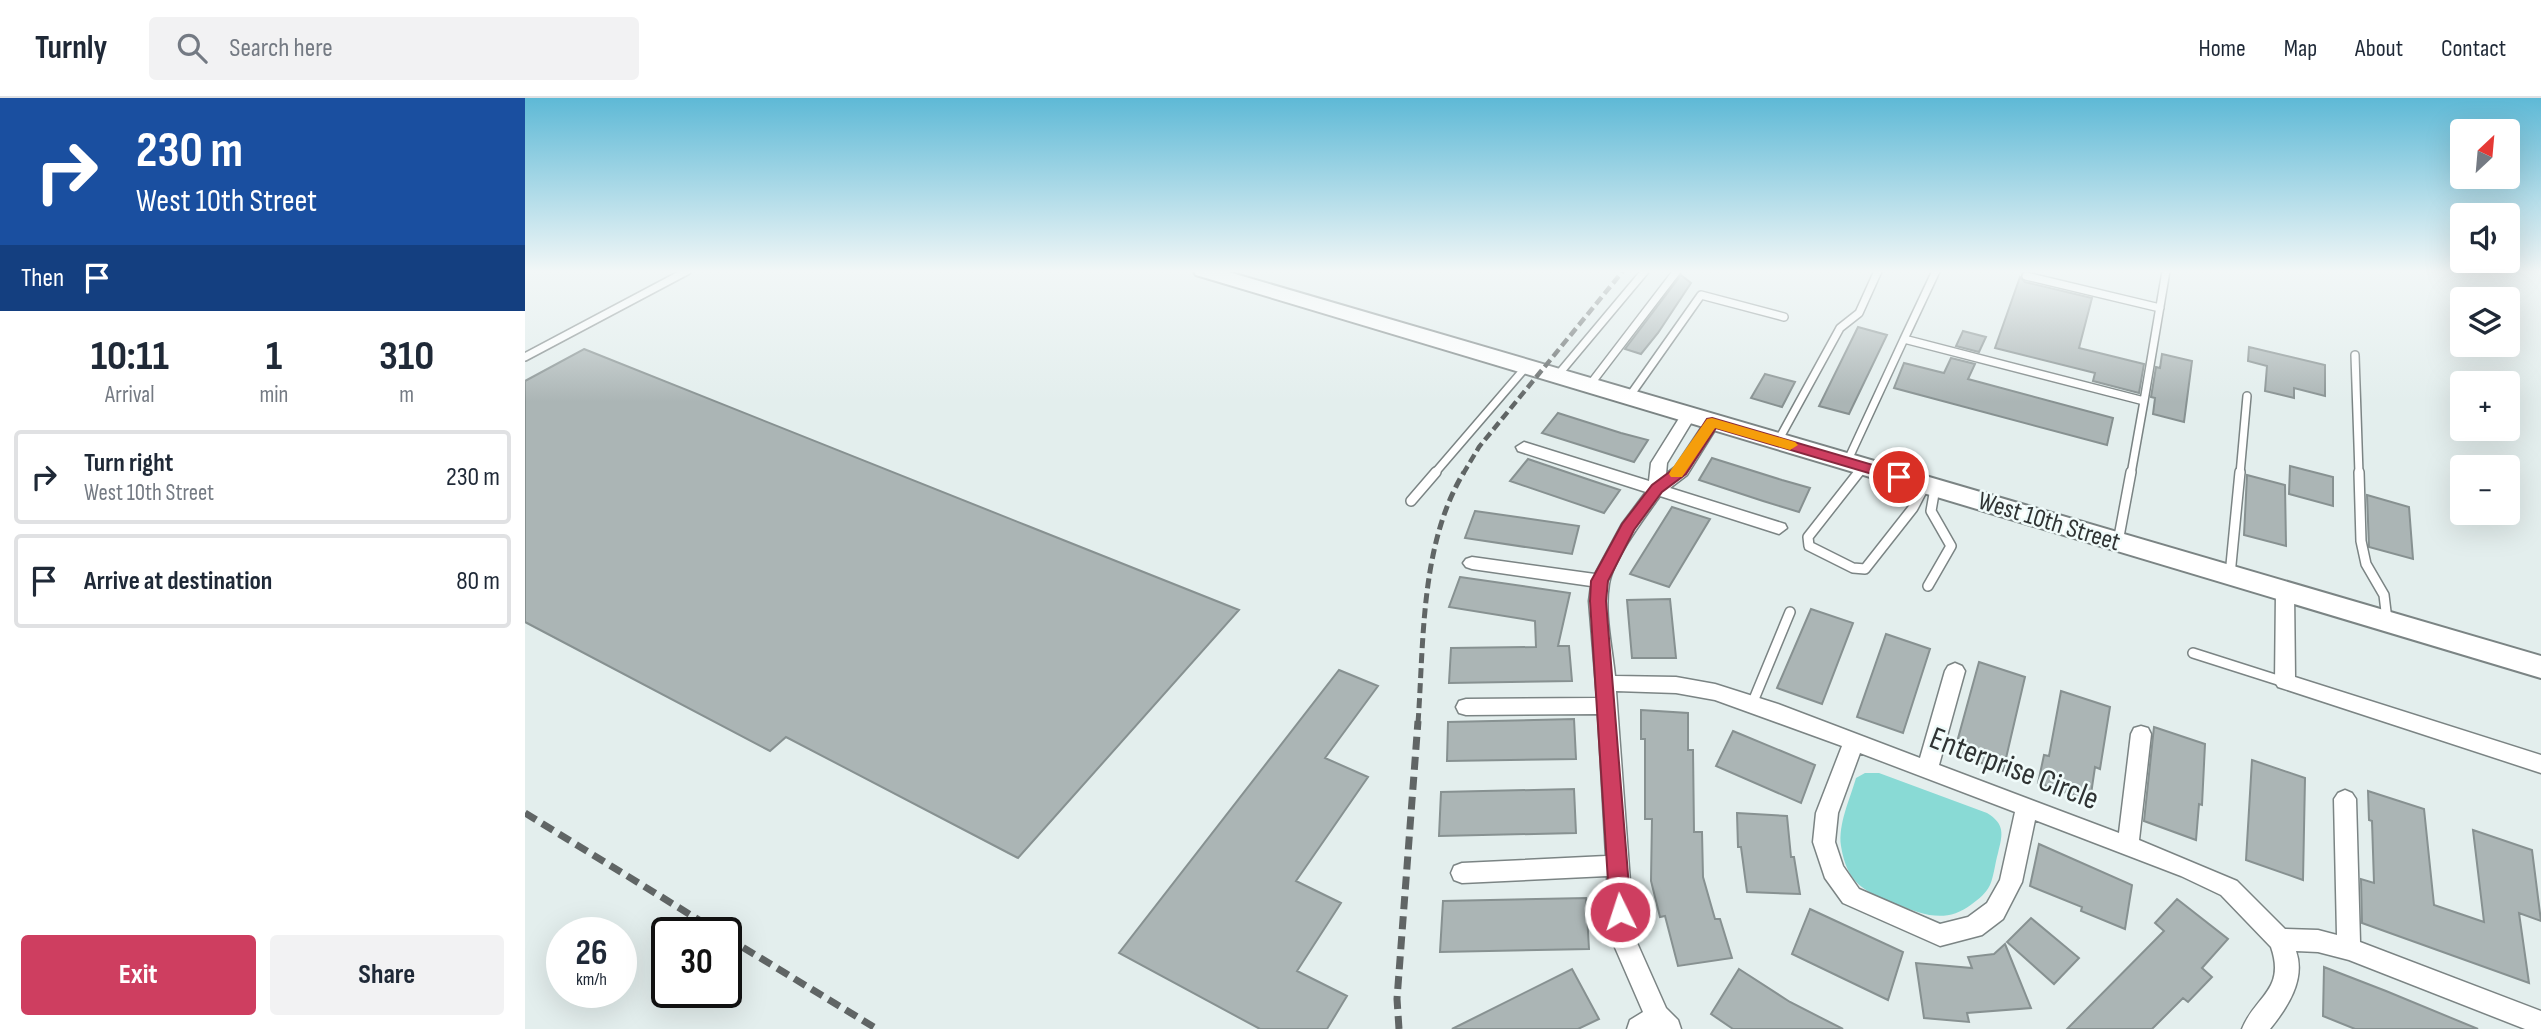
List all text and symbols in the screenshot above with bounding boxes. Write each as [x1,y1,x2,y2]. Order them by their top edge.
search box [149,17,639,80]
text: Turnly [35,28,107,68]
icon: search [173,29,211,67]
text: Search here [229,33,333,64]
text: Home [2198,34,2246,63]
text: Map [2284,34,2317,63]
text: About [2355,34,2403,63]
text: Contact [2441,34,2506,63]
north arrow [2450,119,2520,189]
map controls [2450,119,2520,525]
text: 230 m [136,122,243,181]
icon: right [21,126,112,217]
text: West 10th Street [136,182,317,221]
button: sound [2450,203,2520,273]
icon: arrive [78,259,116,297]
text: Then [21,263,64,294]
button: layers [2450,287,2520,357]
text: 10:11 [91,331,169,382]
text: 1 [266,331,282,382]
text: 310 [379,331,434,382]
button: + [2450,371,2520,441]
text: Arrival [105,381,154,409]
text: min [260,381,288,409]
text: m [399,381,414,409]
pin [1869,447,1929,507]
text: Turn right [84,448,173,479]
button: − [2450,455,2520,525]
icon: right [25,458,63,496]
icon: arrive [1880,458,1918,496]
text: 230 m [446,462,500,493]
text: West 10th Street [84,479,214,507]
street label: West 10th Street [1974,486,2124,558]
icon: arrive [25,562,63,600]
text: Arrive at destination [84,566,272,597]
text: 80 m [456,566,500,597]
street label: Enterprise Circle [1924,719,2104,819]
position arrow [1583,875,1657,949]
speed limit sign: 30 [651,917,742,1008]
text: 26 [576,932,607,975]
button: Exit [21,935,256,1015]
button: Share [270,935,504,1015]
text: km/h [576,969,607,990]

